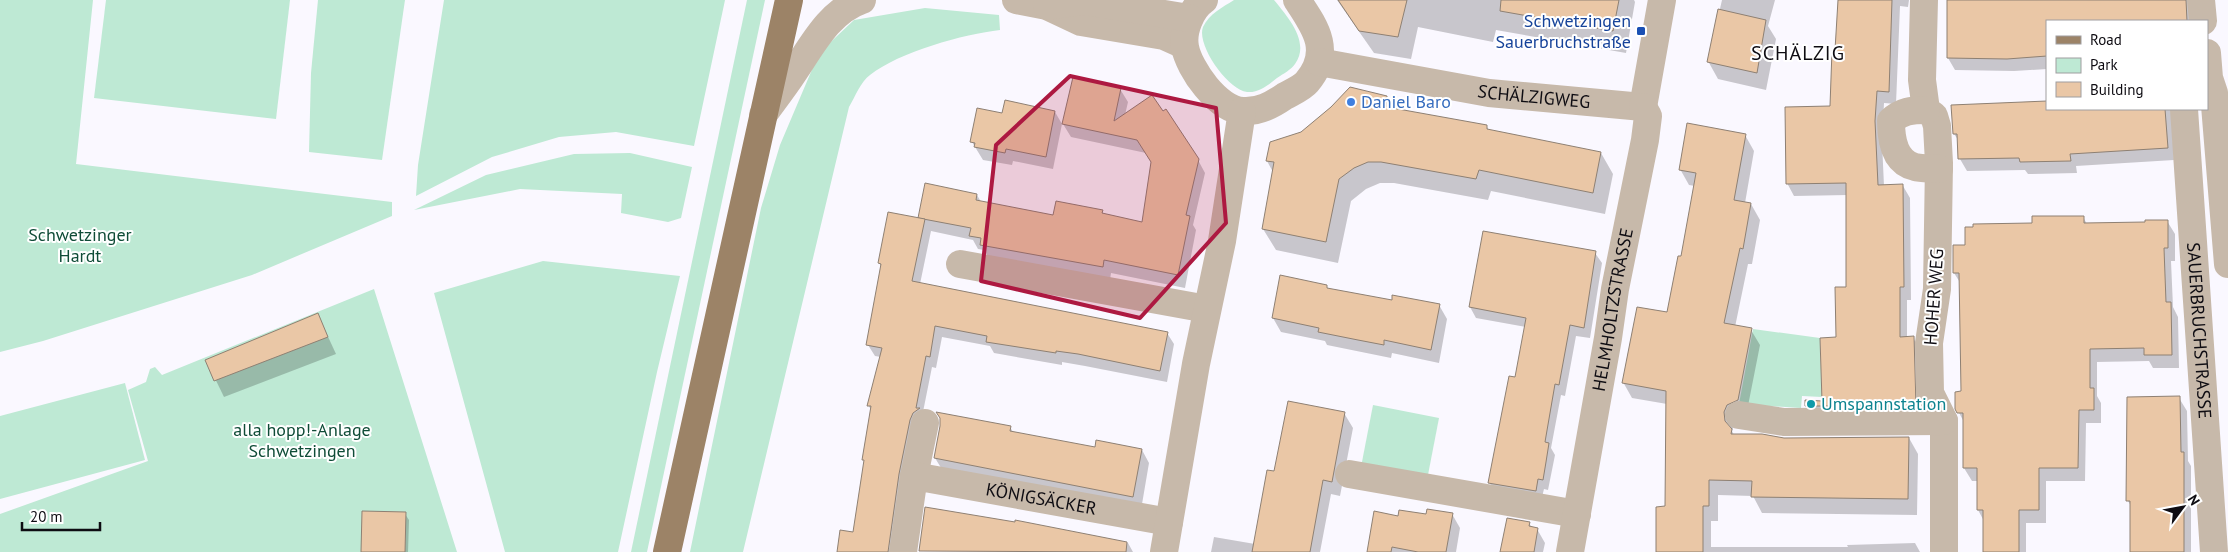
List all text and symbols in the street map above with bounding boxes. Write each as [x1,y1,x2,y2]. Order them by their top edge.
place label: Schwetzingen Sauerbruchstraße [1496,9,1631,53]
legend [2046,20,2208,110]
marker: Schwetzingen Sauerbruchstraße [1635,25,1647,37]
text: Road [2090,30,2122,49]
district label: SCHÄLZIG [1751,40,1845,66]
text: Park [2090,55,2118,74]
street label: SCHÄLZIGWEG [1476,79,1591,113]
text: Building [2090,80,2144,99]
place label: Daniel Baro [1361,90,1451,113]
marker: Daniel Baro [1345,96,1357,108]
park label: Schwetzinger Hardt [28,223,132,267]
street label: HELMHOLTZSTRASSE [1587,226,1638,393]
street label: SAUERBRUCHSTRASSE [2182,242,2217,419]
street label: HOHER WEG [1919,248,1948,346]
place label: Umspannstation [1821,392,1946,415]
marker: Umspannstation [1805,398,1817,410]
park label: alla hopp!-Anlage Schwetzingen [233,418,371,462]
street label: KÖNIGSÄCKER [984,477,1099,520]
north arrow [2158,482,2208,532]
text: N [2184,491,2204,509]
scale bar [22,500,100,532]
text: 20 m [30,507,63,526]

